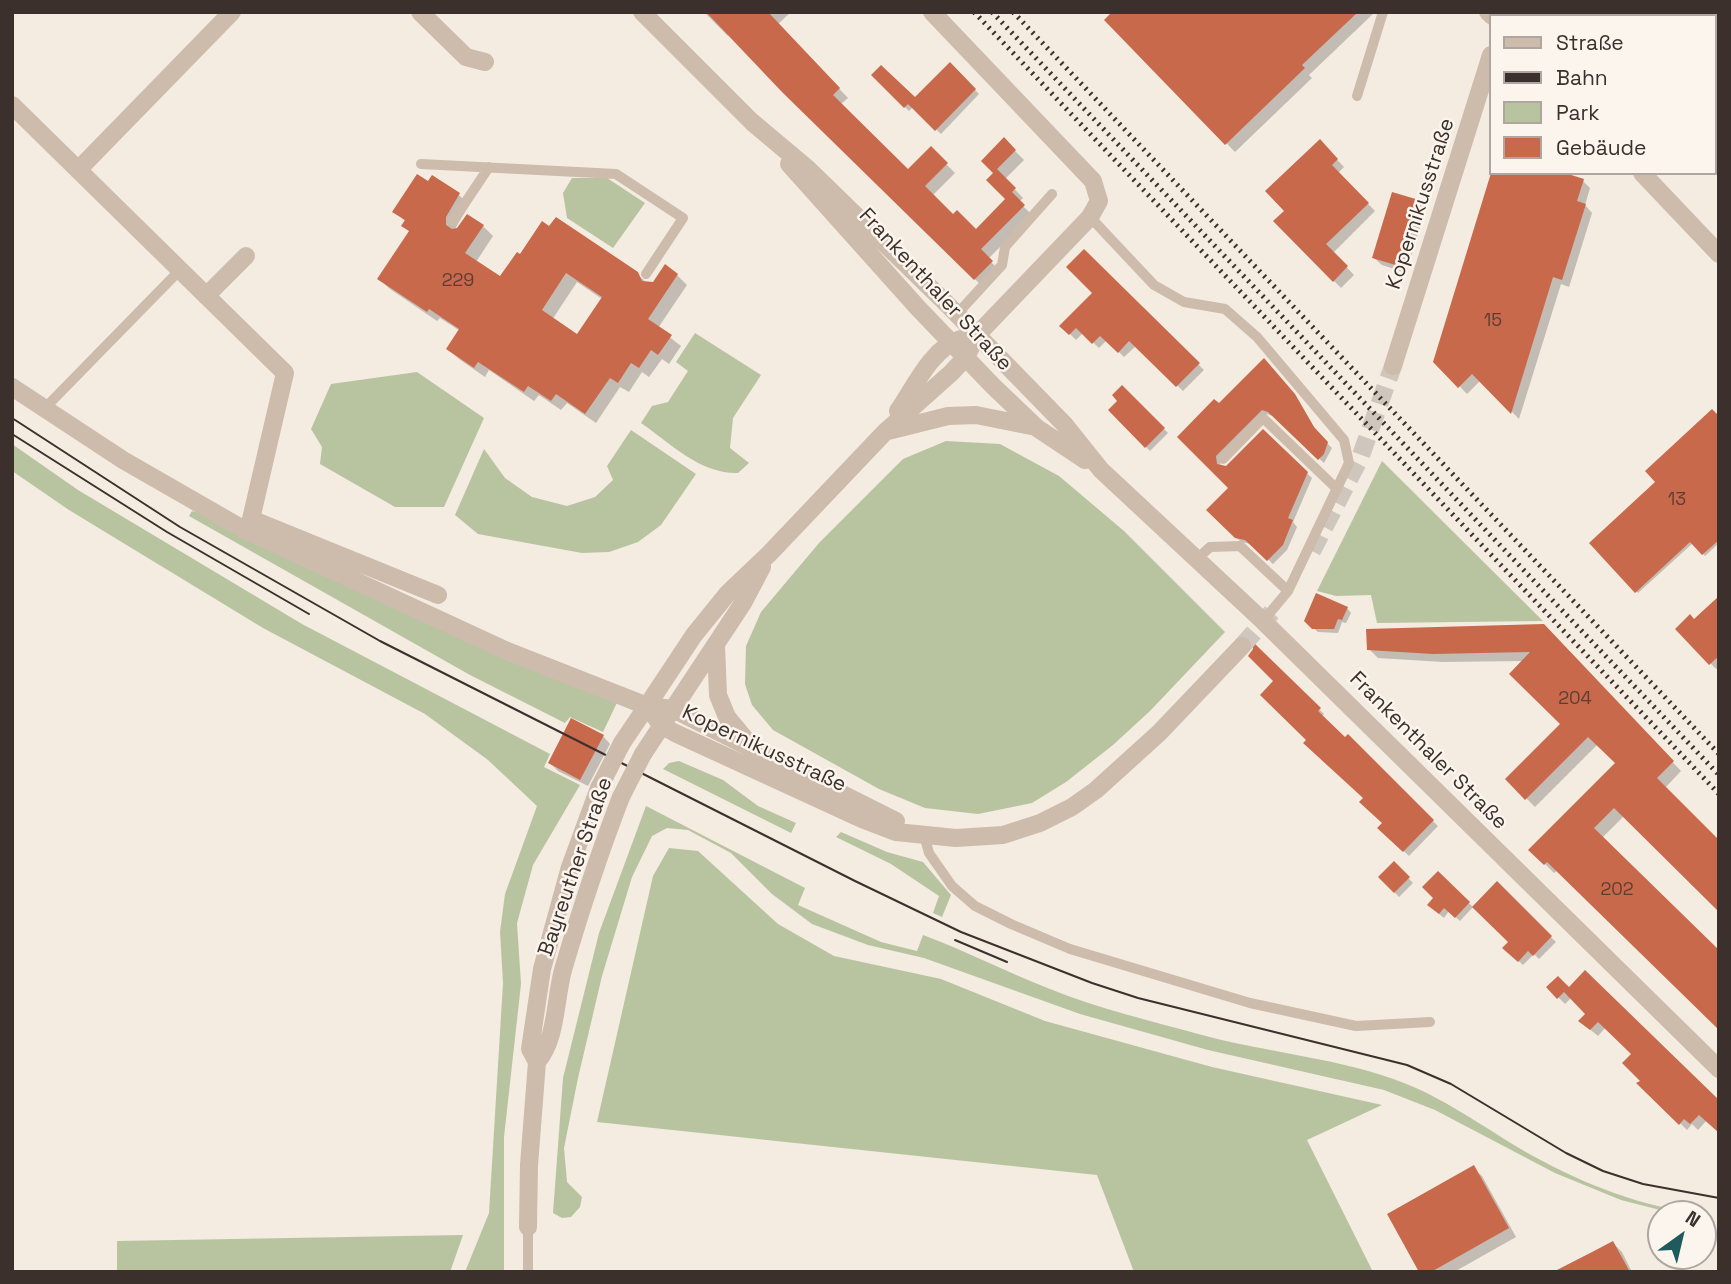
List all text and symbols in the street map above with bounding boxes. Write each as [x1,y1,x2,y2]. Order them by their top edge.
legend [1490,14,1717,175]
text: Straße [1556,29,1624,56]
text: Bahn [1556,64,1608,91]
text: Park [1556,99,1600,126]
street label: Kopernikusstraße [1381,115,1461,293]
text: Gebäude [1556,134,1646,161]
street label: Frankenthaler Straße [853,204,1017,376]
house number: 229 [442,270,474,292]
house number: 15 [1484,310,1502,332]
house number: 13 [1668,489,1686,511]
street label: Frankenthaler Straße [1344,667,1512,835]
house number: 204 [1558,688,1592,710]
street label: Kopernikusstraße [678,700,850,798]
street label: Bayreuther Straße [534,774,618,960]
house number: 202 [1600,879,1634,901]
north arrow [1647,1200,1717,1270]
text: N [1681,1205,1705,1233]

